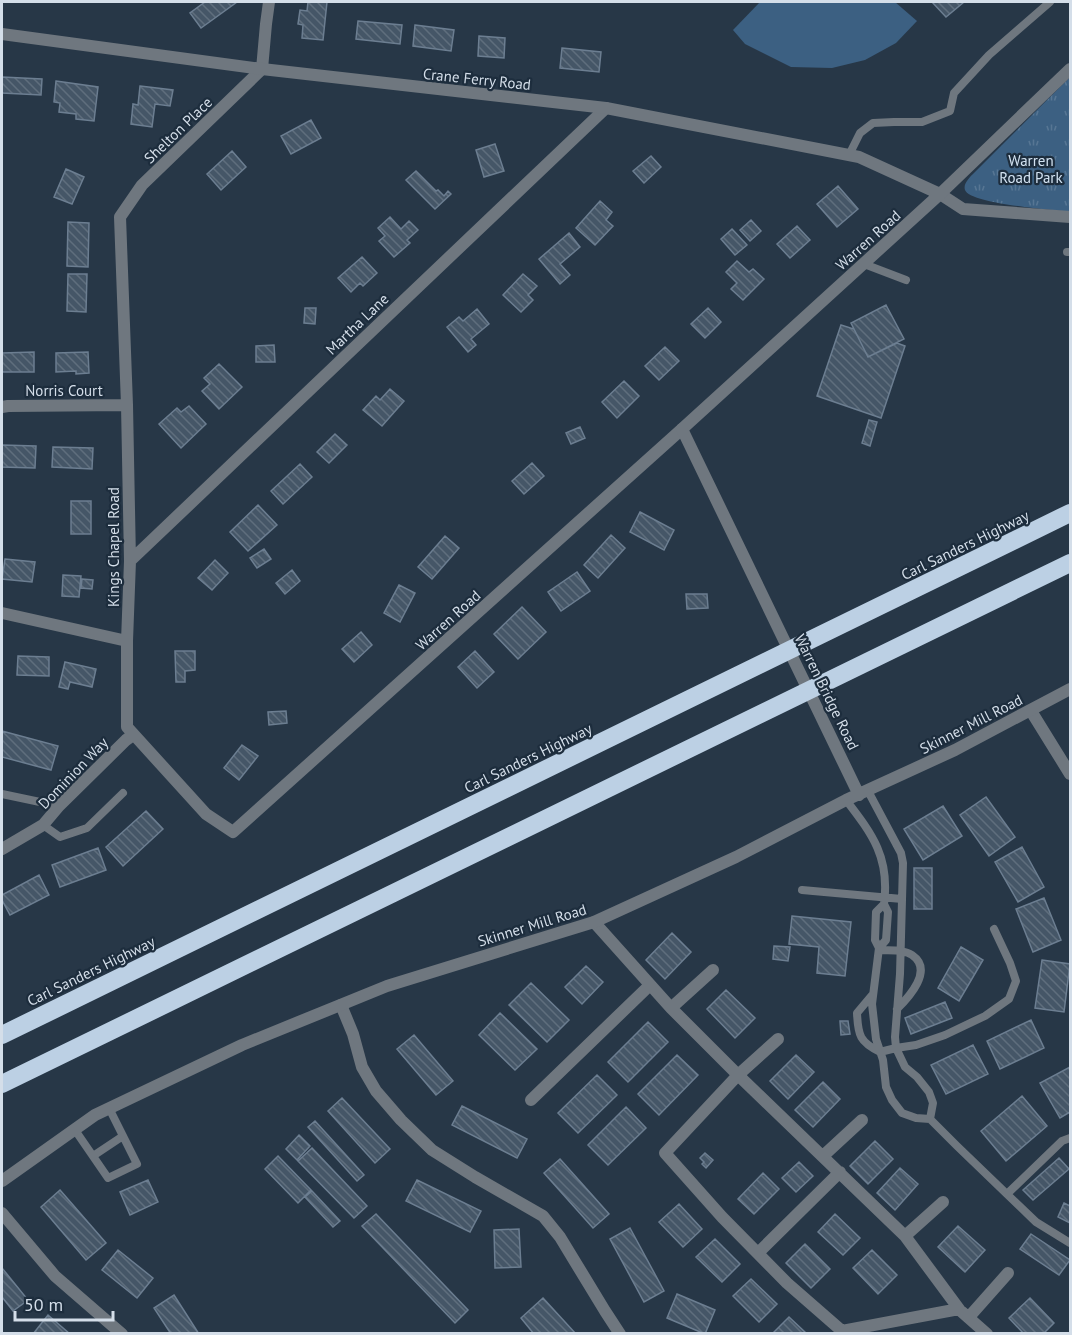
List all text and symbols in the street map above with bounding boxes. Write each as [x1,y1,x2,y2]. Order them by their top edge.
street label: Crane Ferry Road [422,64,532,94]
street label: Shelton Place [140,93,216,167]
park label: Warren Road Park [999,151,1063,187]
street label: Warren Road [832,206,904,274]
street label: Martha Lane [322,289,392,359]
street label: Norris Court [25,381,103,400]
street label: Kings Chapel Road [104,487,123,607]
street label: Carl Sanders Highway [898,506,1032,584]
street label: Warren Road [412,586,484,654]
street label: Warren Bridge Road [791,631,863,753]
street label: Skinner Mill Road [916,690,1026,758]
street label: Carl Sanders Highway [461,719,595,797]
street label: Dominion Way [34,733,112,813]
street label: Skinner Mill Road [475,899,589,951]
street label: Carl Sanders Highway [24,932,158,1010]
scale bar [15,1284,112,1322]
text: 50 m [24,1293,63,1316]

